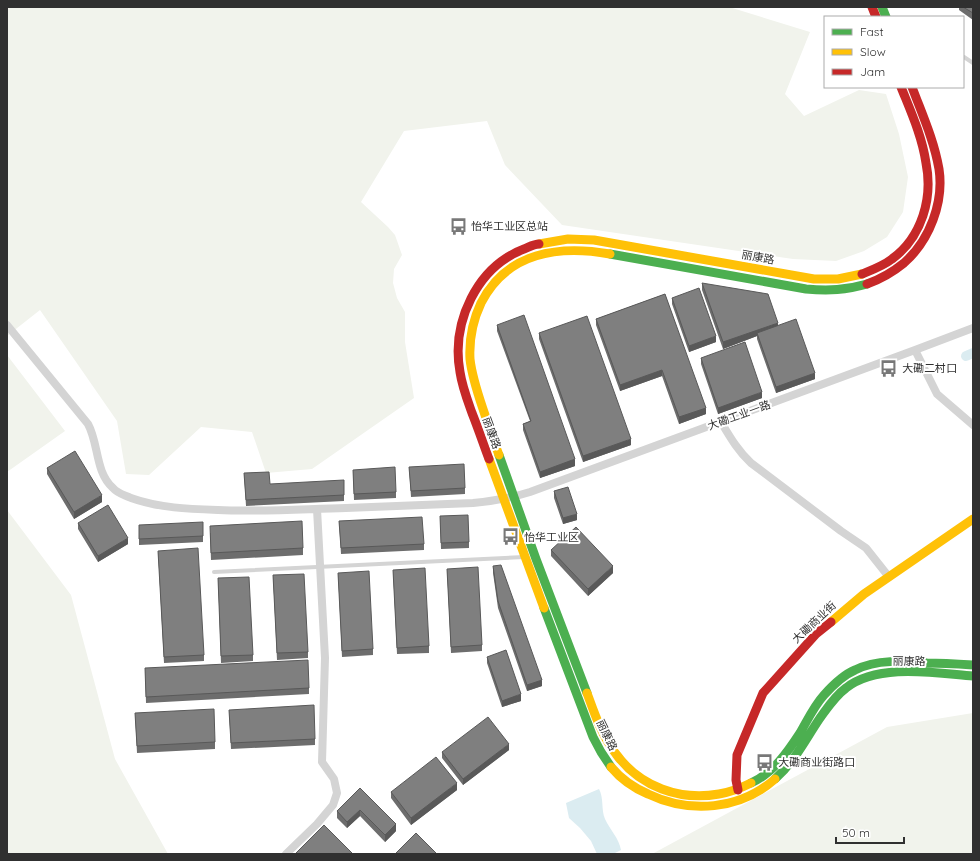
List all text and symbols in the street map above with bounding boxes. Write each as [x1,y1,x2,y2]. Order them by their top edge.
legend [824,16,964,88]
text: Fast [860,24,884,39]
text: Slow [860,44,886,59]
text: Jam [860,64,885,79]
bus stop icon: 怡华工业区总站 [448,216,468,236]
place label: 怡华工业区总站 [471,219,548,233]
street label: 丽康路 [741,247,775,267]
bus stop icon: 大磡二村口 [879,358,899,378]
place label: 大磡二村口 [902,361,957,375]
street label: 大磡工业一路 [706,397,772,433]
street label: 丽康路 [480,415,504,451]
bus stop icon: 怡华工业区 [501,527,521,547]
place label: 怡华工业区 [524,530,579,544]
street label: 大磡商业街 [789,598,839,646]
street label: 丽康路 [892,654,926,668]
street label: 丽康路 [593,717,621,753]
bus stop icon: 大磡商业街路口 [755,752,775,772]
place label: 大磡商业街路口 [778,755,855,769]
scale bar [836,819,904,845]
text: 50 m [842,825,870,840]

